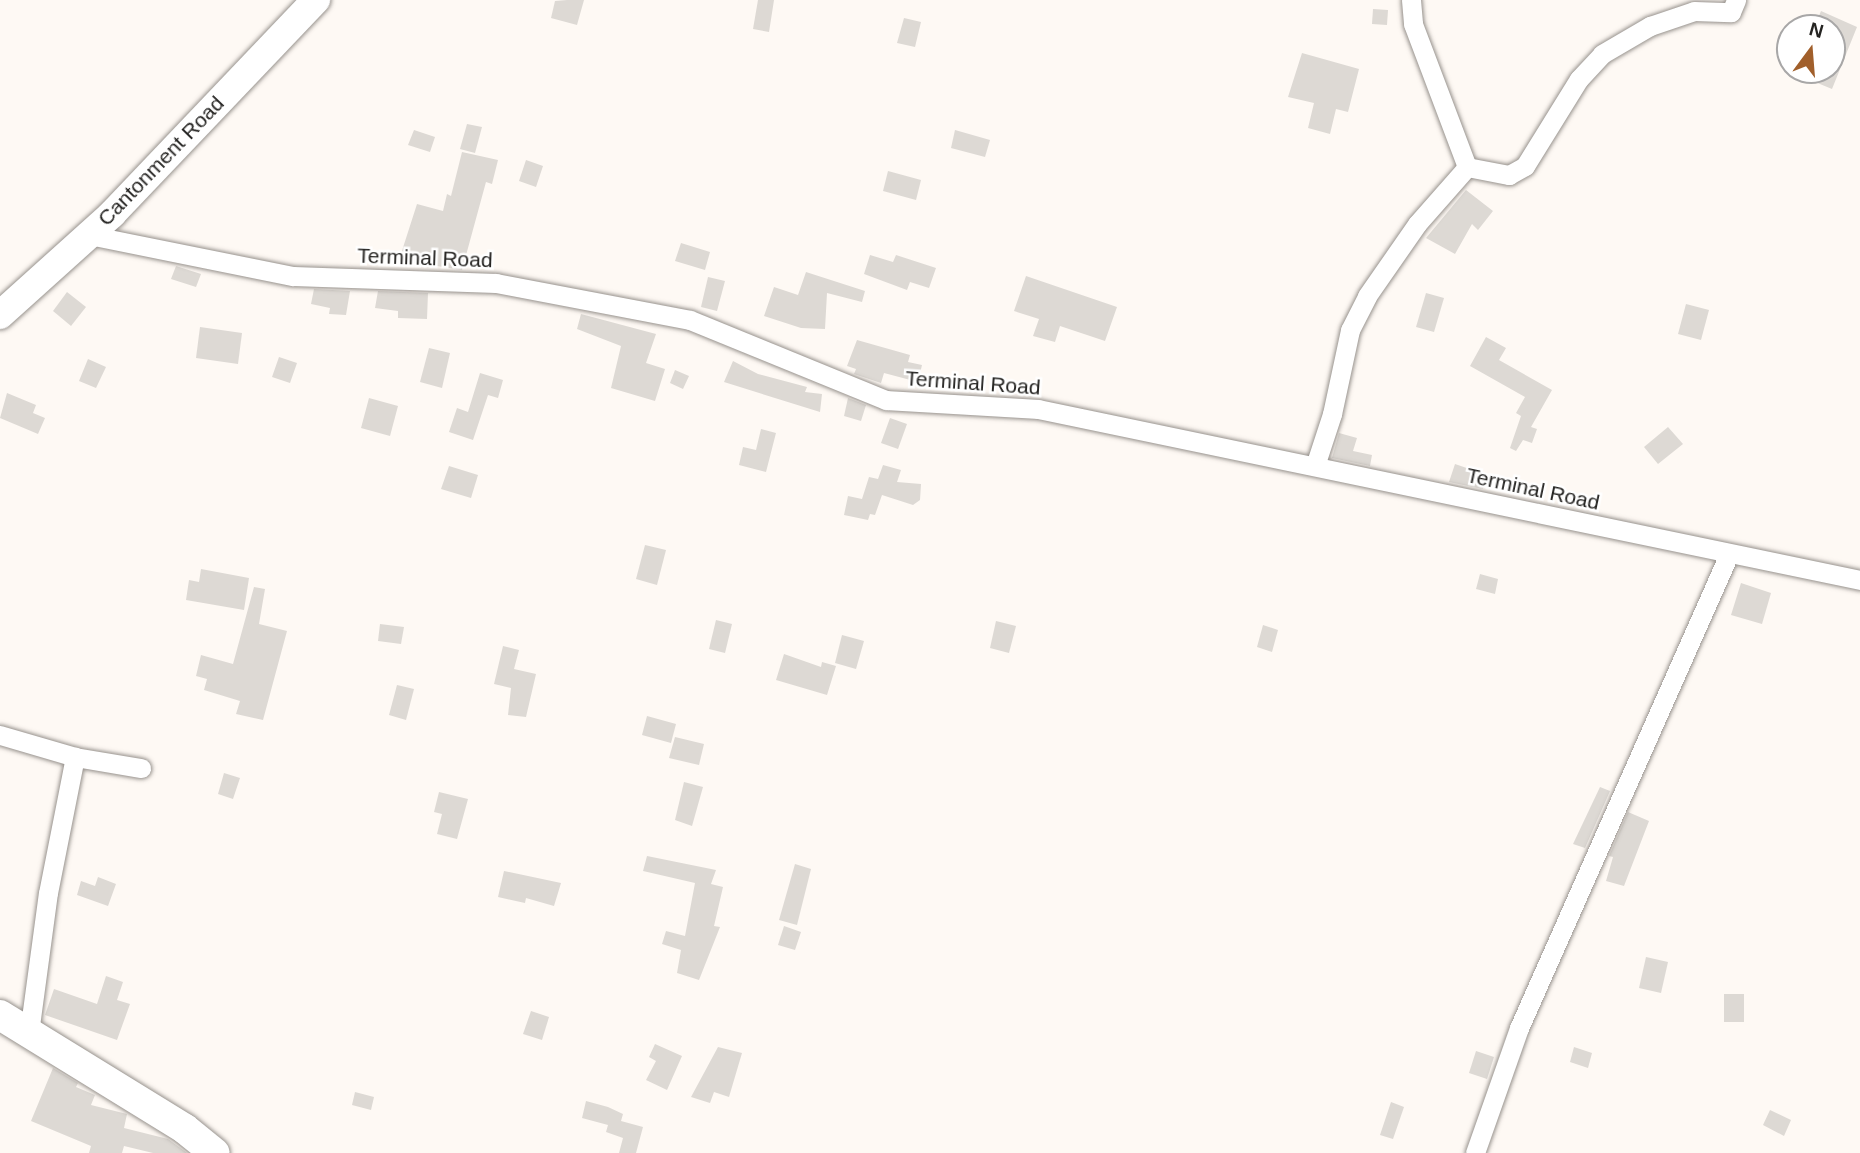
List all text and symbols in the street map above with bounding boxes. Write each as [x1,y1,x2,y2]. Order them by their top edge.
north arrow [1776,14,1846,84]
text: N [1807,18,1826,42]
street label: Cantonment Road [93,91,229,231]
street label: Terminal Road [357,243,493,273]
street label: Terminal Road [905,366,1041,400]
street label: Terminal Road [1464,463,1602,515]

